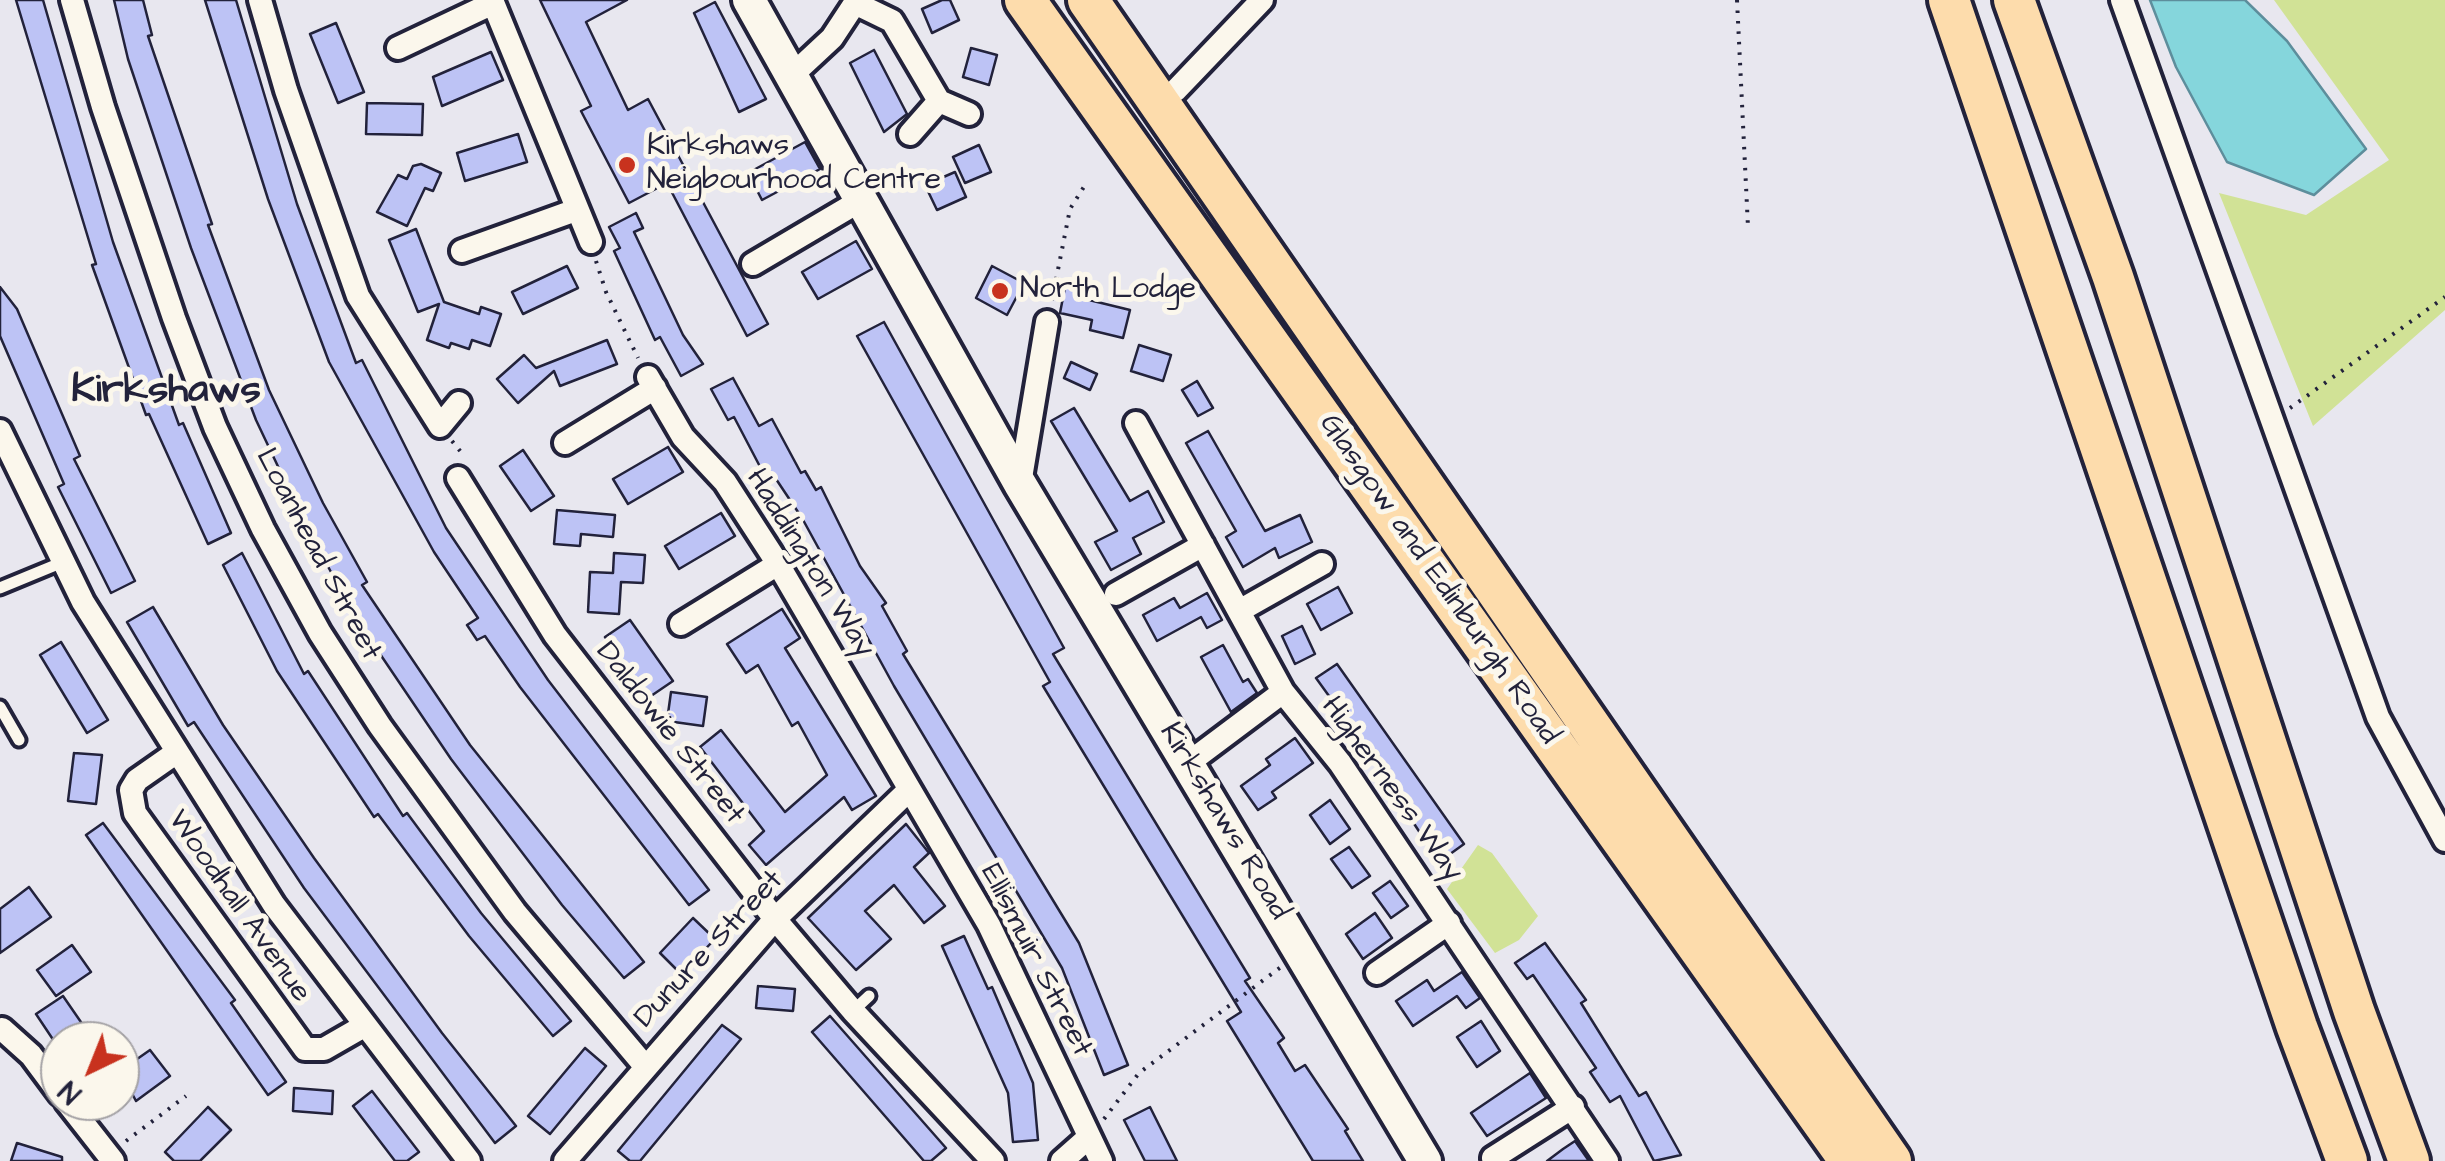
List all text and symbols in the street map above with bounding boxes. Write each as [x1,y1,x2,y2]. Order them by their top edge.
place label: Kirkshaws Neigbourhood Centre [647,130,941,200]
marker: Kirkshaws Neigbourhood Centre [616,154,638,176]
place label: North Lodge [1020,273,1196,309]
marker: North Lodge [989,280,1011,302]
district label: Kirkshaws [71,369,261,417]
street label: Glasgow and Edinburgh Road [1310,408,1566,752]
street label: Loanhead Street [246,443,388,667]
street label: Haddington Way [737,463,881,665]
street label: Daldowie Street [587,636,751,832]
street label: Higherness Way [1312,691,1470,889]
street label: Kirkshaws Road [1150,717,1296,927]
street label: Woodhall Avenue [158,804,318,1010]
street label: Ellismuir Street [971,859,1099,1063]
street label: Dunure Street [628,864,792,1036]
north arrow [40,1021,140,1121]
text: N [51,1072,90,1112]

